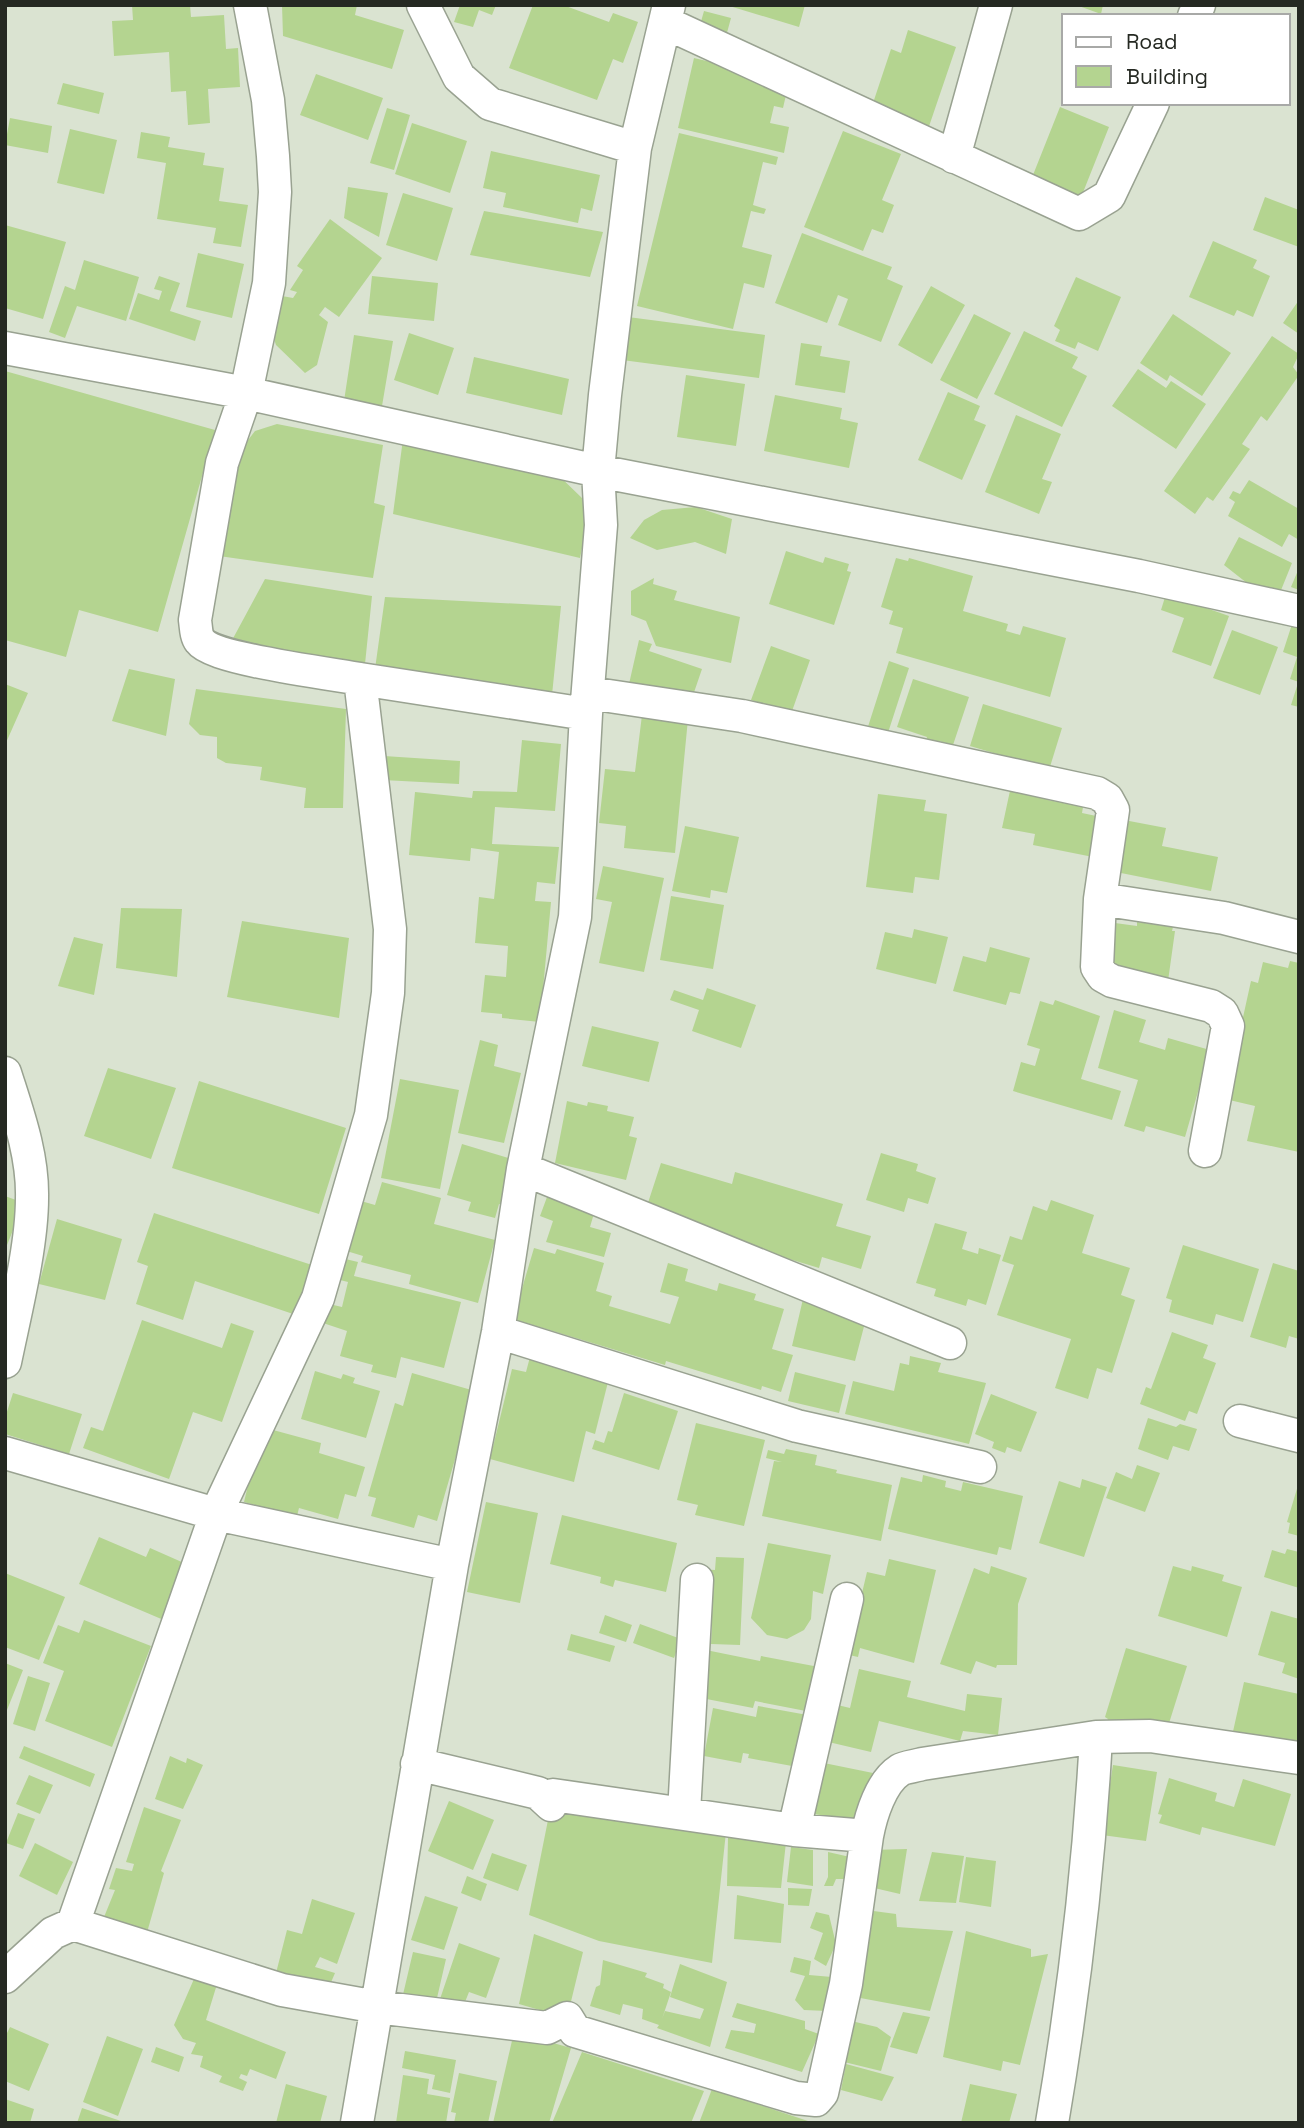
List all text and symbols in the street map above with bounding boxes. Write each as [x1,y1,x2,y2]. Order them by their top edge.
legend [1062,14,1290,105]
text: Road [1126,28,1178,55]
text: Building [1126,63,1208,90]

